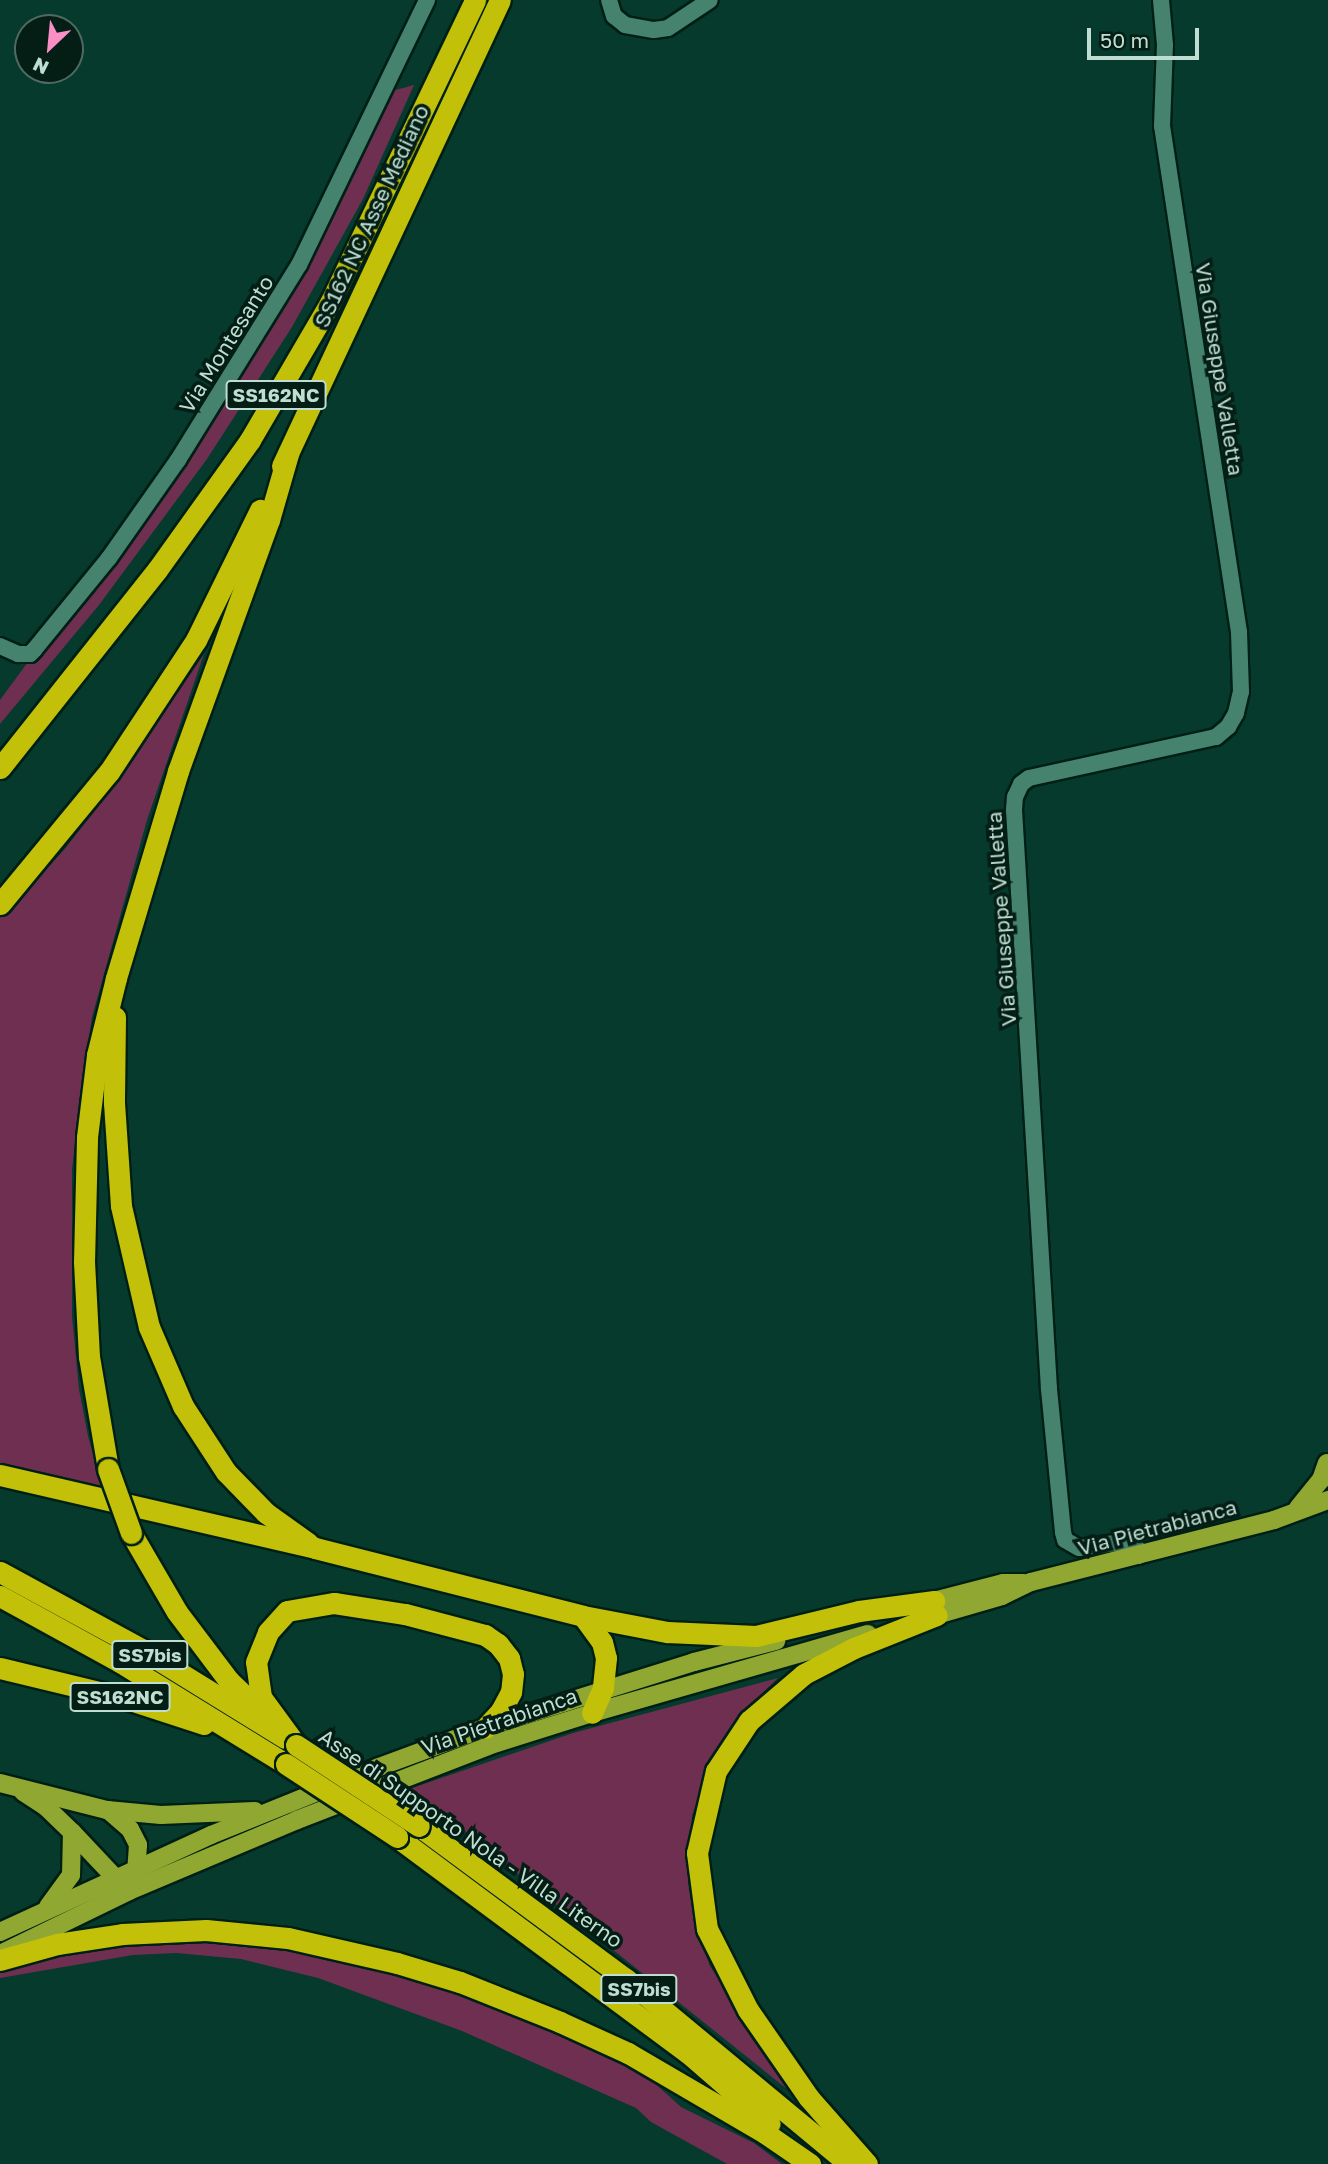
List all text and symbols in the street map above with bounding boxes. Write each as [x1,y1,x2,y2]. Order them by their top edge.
north arrow [14,14,84,84]
scale bar [1090,14,1202,58]
text: 50 m [1100,27,1149,53]
text: N [29,53,52,80]
street label: SS162 NC Asse Mediano [308,101,434,331]
street label: Via Giuseppe Valletta [1191,261,1249,477]
street label: Via Montesanto [174,271,278,417]
road number: SS162NC [225,380,327,410]
street label: Via Giuseppe Valletta [981,811,1021,1027]
street label: Via Pietrabianca [1075,1494,1239,1560]
road number: SS7bis [110,1639,190,1670]
road number: SS162NC [69,1681,171,1712]
street label: Via Pietrabianca [418,1683,580,1759]
street label: Asse di Supporto Nola - Villa Literno [314,1723,628,1953]
road number: SS7bis [599,1974,679,2005]

